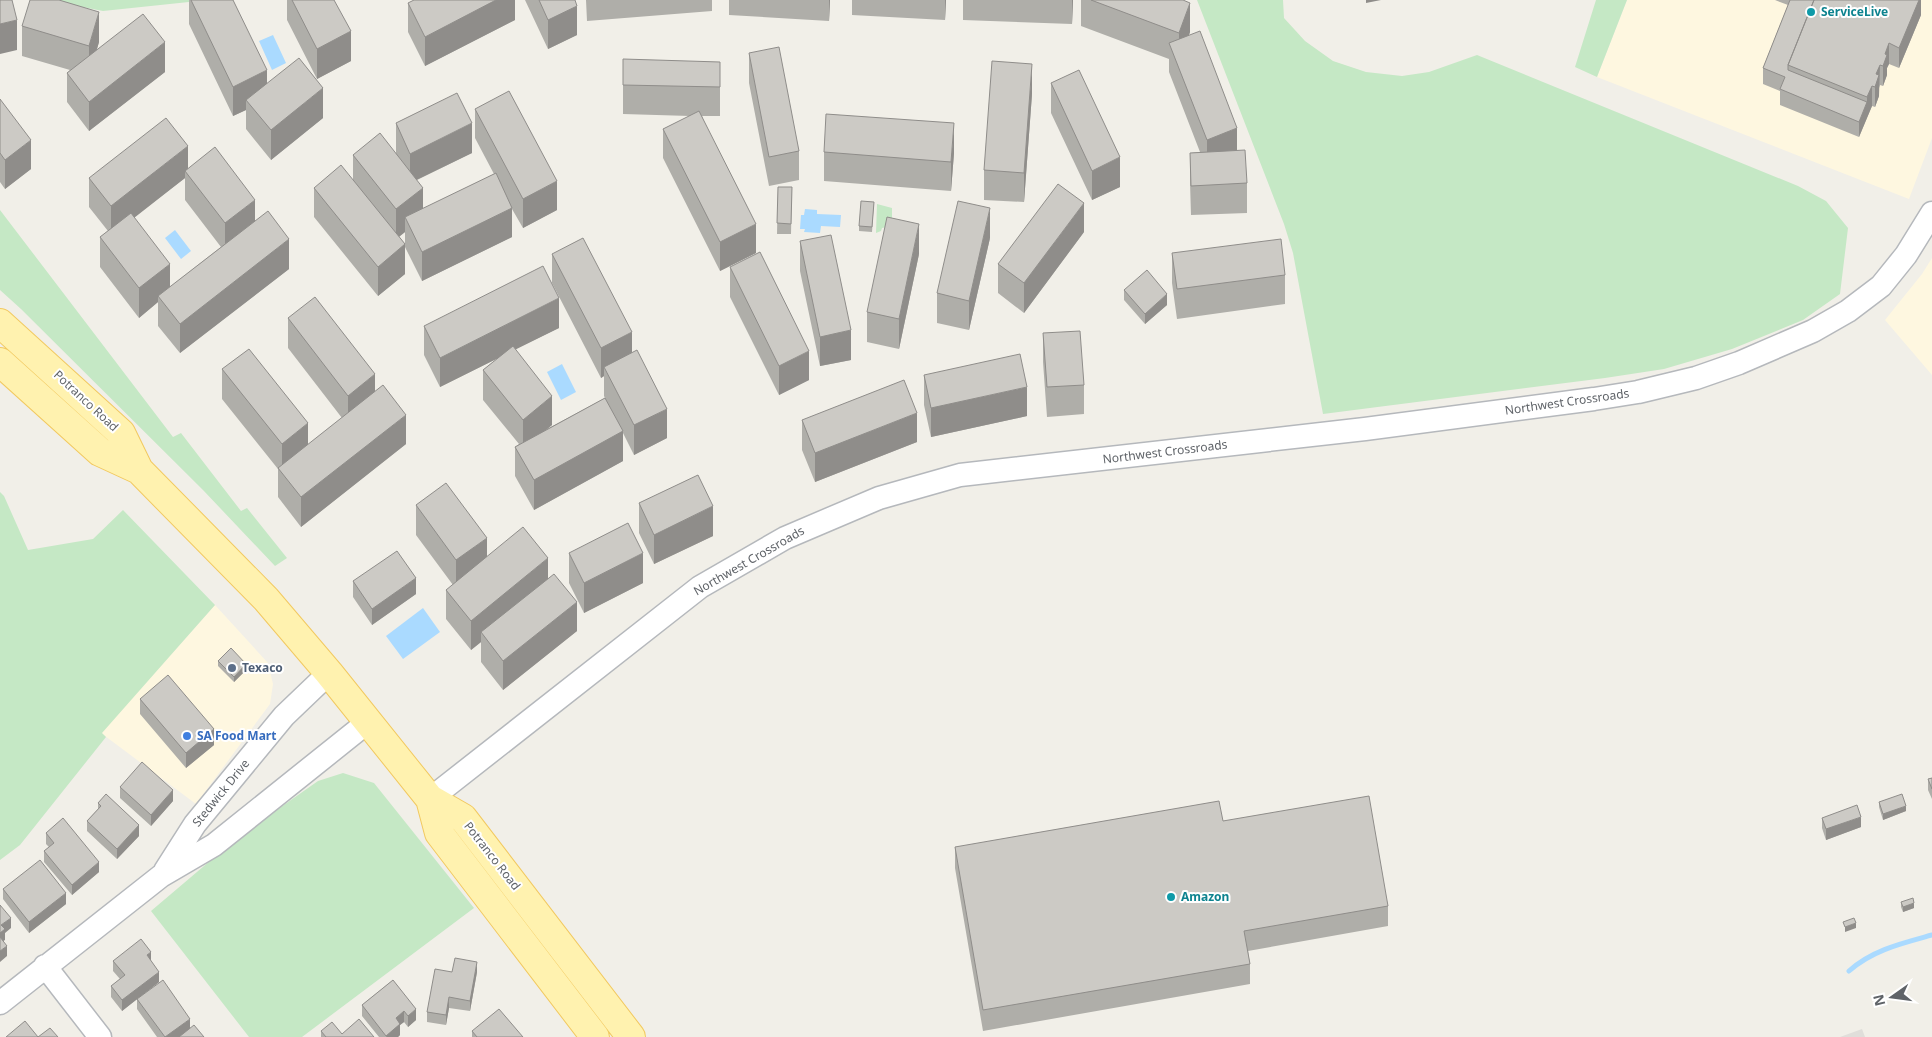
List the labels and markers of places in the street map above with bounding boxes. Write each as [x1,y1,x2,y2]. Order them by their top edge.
place label: ServiceLive [1821,3,1888,20]
marker: ServiceLive [1805,6,1817,18]
place label: Texaco [242,659,283,676]
marker: Texaco [226,662,238,674]
place label: SA Food Mart [197,727,276,744]
marker: SA Food Mart [181,730,193,742]
place label: Amazon [1181,888,1229,905]
marker: Amazon [1165,891,1177,903]

